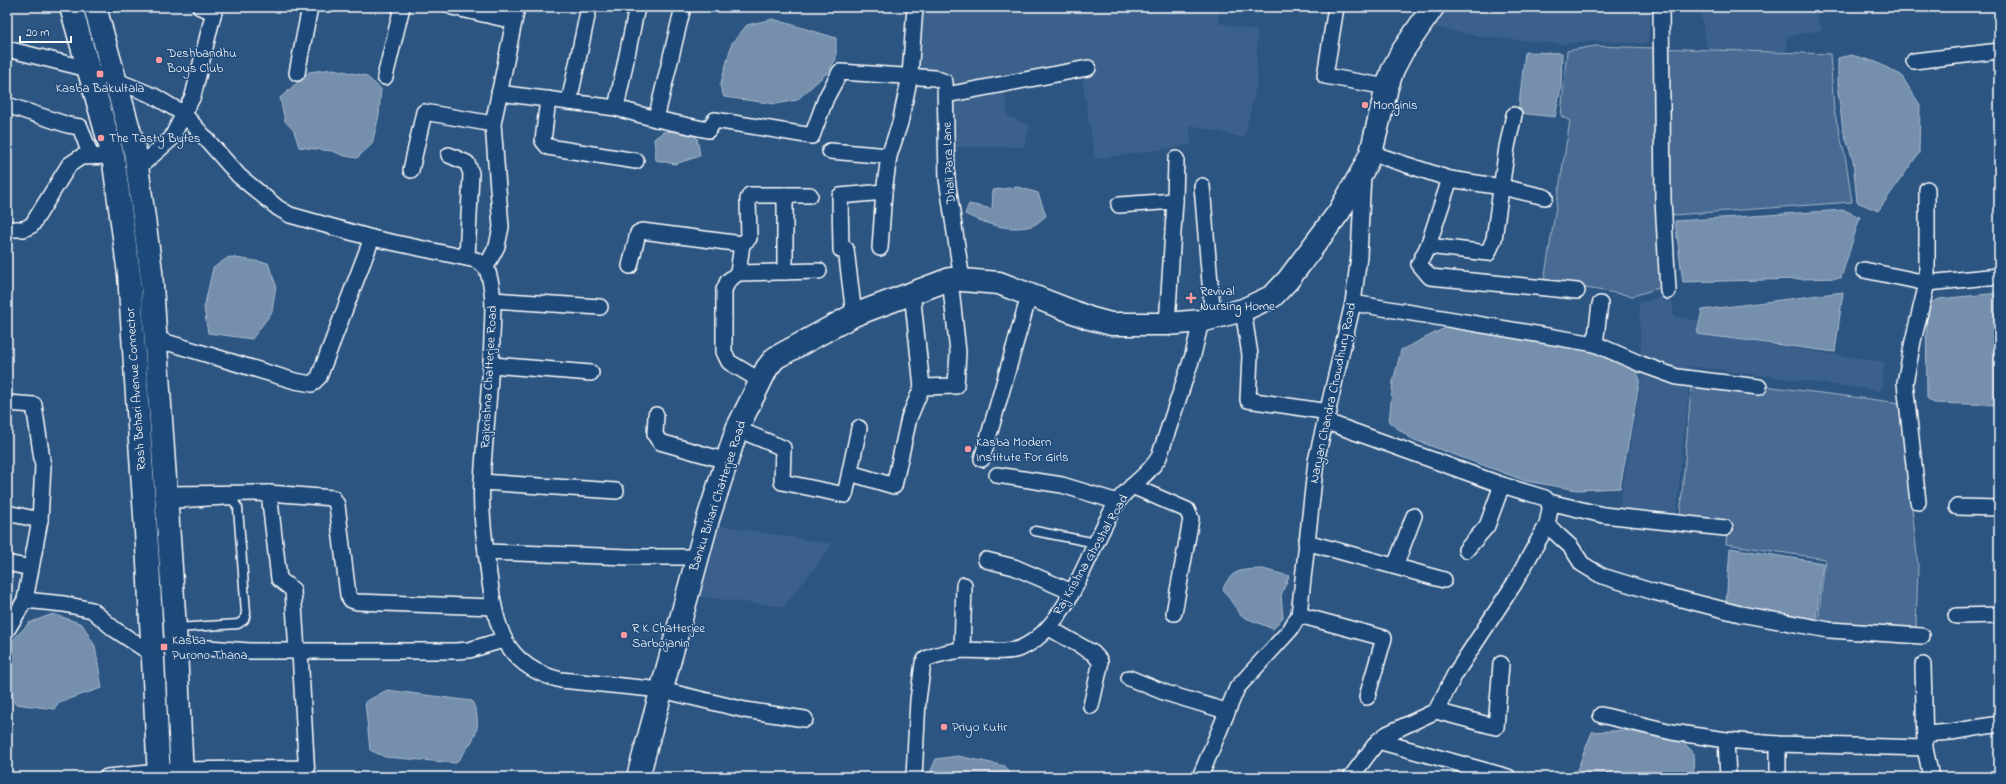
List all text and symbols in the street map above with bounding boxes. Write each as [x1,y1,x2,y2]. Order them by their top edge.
scale bar [20,18,71,44]
text: 20 m [26,24,49,42]
place label: Deshbandhu Boys Club [166,44,236,79]
marker: Deshbandhu Boys Club [154,55,164,65]
marker: Kasba Bakultala [95,69,105,79]
place label: Kasba Bakultala [56,79,144,98]
place label: Monginis [1373,96,1418,116]
marker: Monginis [1360,100,1370,110]
street label: Dhali Para Lane [937,121,961,206]
place label: The Tasty Bytes [109,129,201,149]
marker: The Tasty Bytes [96,133,106,143]
place label: Revival Nursing Home [1200,282,1275,317]
marker: Revival Nursing Home [1185,292,1197,304]
street label: Naryan Chandra Chowdhury Road [1305,300,1363,485]
street label: Rajkrishna Chatterjee Road [476,304,502,449]
street label: Rash Behari Avenue Connector [121,306,151,471]
street label: Banku Bihari Chatterjee Road [684,418,752,575]
place label: Kasba Modern Institute For Girls [976,433,1069,467]
marker: Kasba Modern Institute For Girls [963,444,973,454]
street label: Raj Krishna Ghoshal Road [1049,490,1134,619]
place label: R K Chatterjee Sarbojanin [632,619,705,653]
marker: R K Chatterjee Sarbojanin [619,630,629,640]
place label: Kasba Purono Thana [172,631,247,665]
marker: Kasba Purono Thana [159,642,169,652]
place label: Priyo Kutir [952,718,1008,738]
marker: Priyo Kutir [939,722,949,732]

